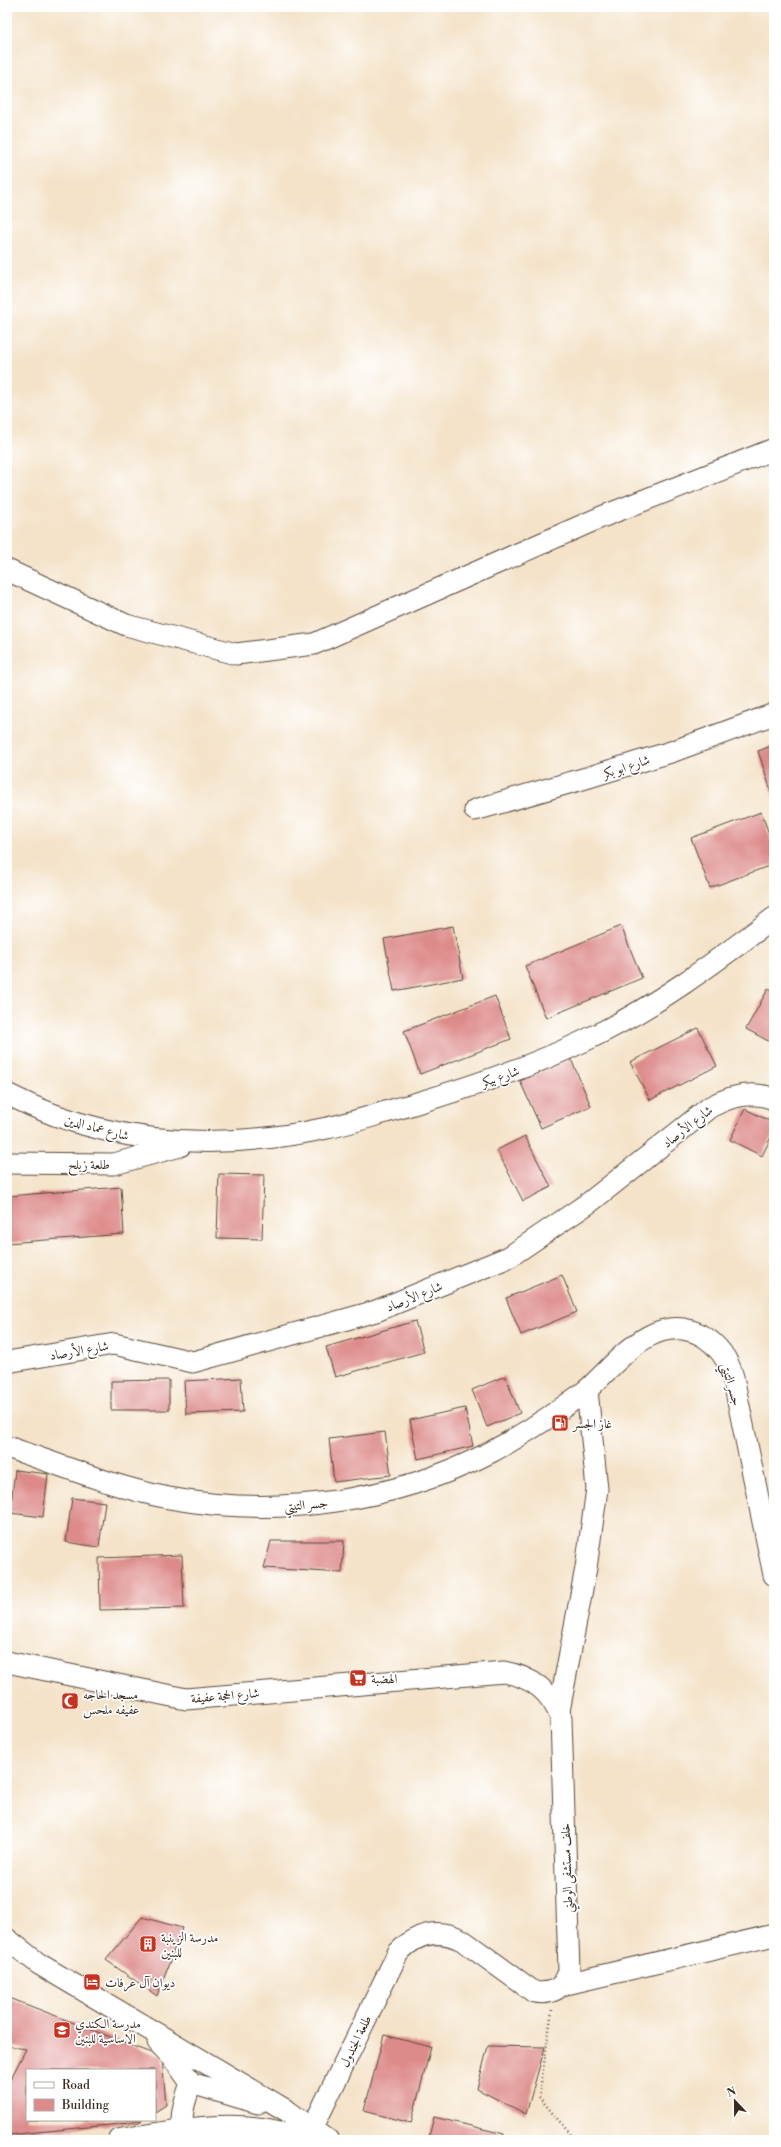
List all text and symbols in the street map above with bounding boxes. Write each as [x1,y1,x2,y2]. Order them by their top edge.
street label: شارع ابو بكر [599,752,653,786]
street label: شارع بيكر [477,1063,522,1094]
street label: شارع الأرصاد [659,1101,718,1154]
street label: شارع عماد الدين [62,1112,131,1147]
street label: طلعة زبلح [68,1157,110,1176]
street label: شارع الأرصاد [383,1277,446,1318]
street label: شارع الأرصاد [48,1337,110,1367]
street label: جسر التيتي [714,1361,745,1409]
fuel station icon: غاز الجسر [550,1413,570,1433]
place label: غاز الجسر [571,1416,612,1432]
street label: جسر التيتي [283,1495,329,1518]
supermarket icon: الهضبة [348,1668,368,1688]
place label: الهضبة [371,1671,398,1687]
street label: شارع الحجة عفيفة [190,1685,260,1710]
place label: مسجد الحاجه عفيفه ملحس [83,1687,139,1719]
mosque icon: مسجد الحاجه عفيفه ملحس [60,1691,80,1711]
street label: خلف مستشفى الوطني [557,1822,580,1913]
place label: مدرسة الزينبة للبنين [161,1930,218,1961]
building icon: مدرسة الزينبة للبنين [138,1934,158,1954]
hotel icon: ديوان آل عرفات [82,1972,102,1992]
place label: ديوان آل عرفات [105,1975,175,1992]
street label: طلعة الجندول [337,2013,375,2070]
place label: مدرسة الكندي الاساسية للبنين [75,2016,141,2047]
school or university icon: مدرسة الكندي الاساسية للبنين [52,2020,72,2040]
legend [26,2069,156,2121]
text: Road [62,2078,90,2093]
north arrow [715,2081,755,2121]
text: N [725,2084,739,2101]
text: Building [61,2098,110,2113]

